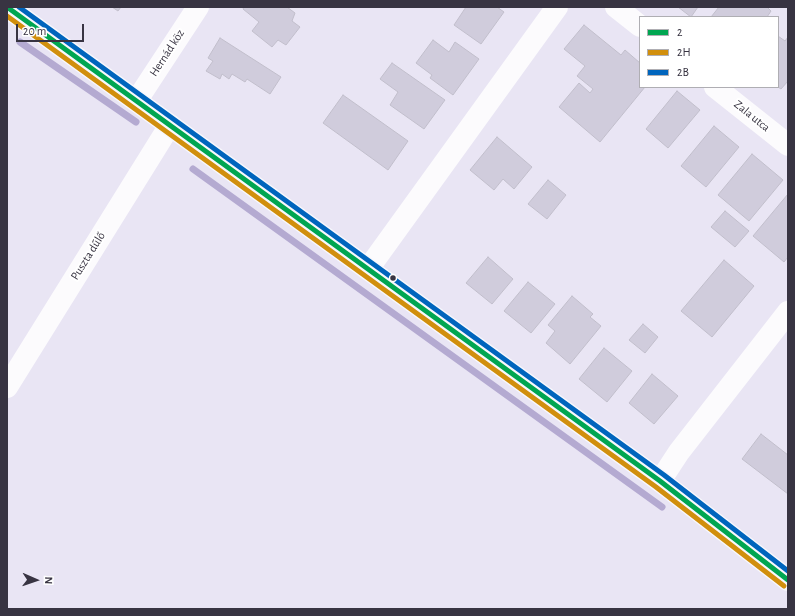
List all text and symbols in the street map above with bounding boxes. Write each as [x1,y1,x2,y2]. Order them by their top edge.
scale bar [18,16,86,42]
legend [639,16,779,88]
text: 20 m [23,25,46,37]
text: 2 [677,26,682,38]
street label: Hernád köz [146,27,188,79]
text: 2H [677,46,691,58]
text: 2B [677,66,689,78]
street label: Zala utca [731,97,773,135]
street label: Puszta dűlő [68,229,108,283]
unlabelled marker [388,273,398,283]
north arrow [16,560,56,600]
text: N [43,576,54,584]

